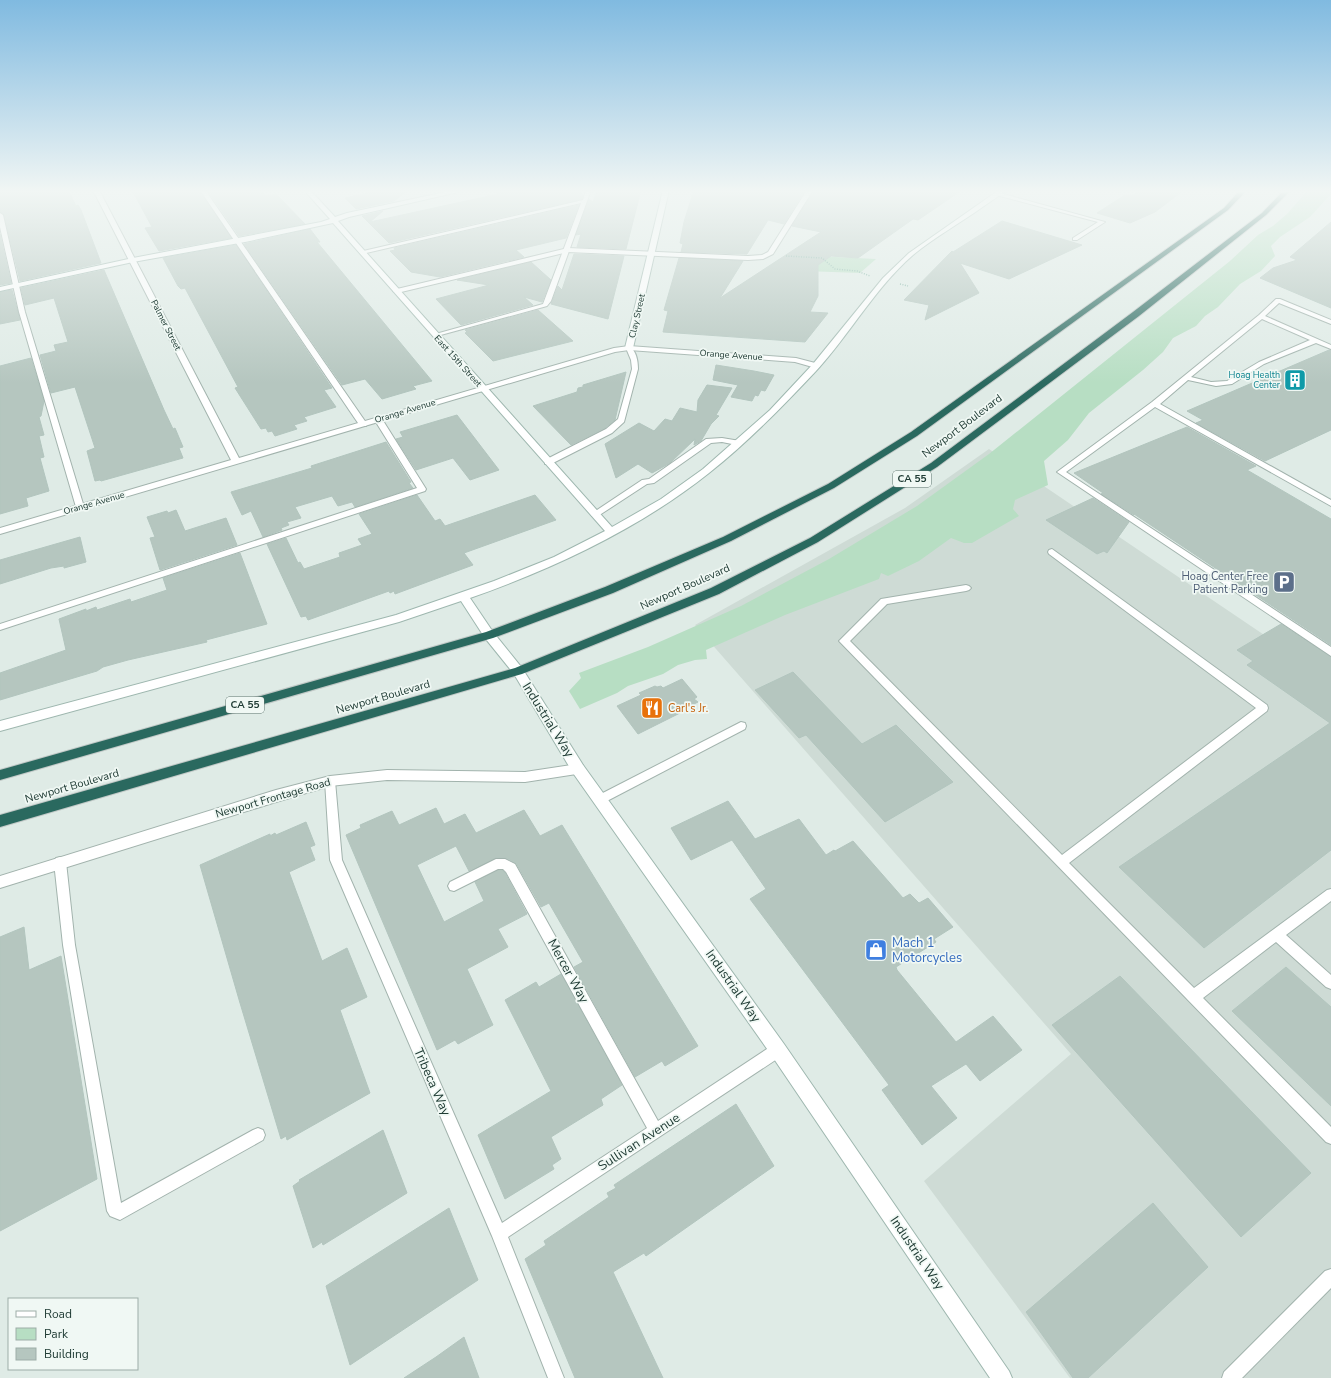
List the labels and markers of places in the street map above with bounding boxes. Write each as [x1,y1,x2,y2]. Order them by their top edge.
building icon: Hoag Health Center [1282,367,1308,393]
place label: Hoag Health Center [1229,369,1281,391]
place label: Hoag Center Free Patient Parking [1181,569,1268,597]
parking icon: Hoag Center Free Patient Parking [1271,569,1297,595]
restaurant icon: Carl's Jr. [639,695,665,721]
place label: Carl's Jr. [668,701,708,716]
place label: Mach 1 Motorcycles [892,934,962,967]
shop icon: Mach 1 Motorcycles [863,937,889,963]

